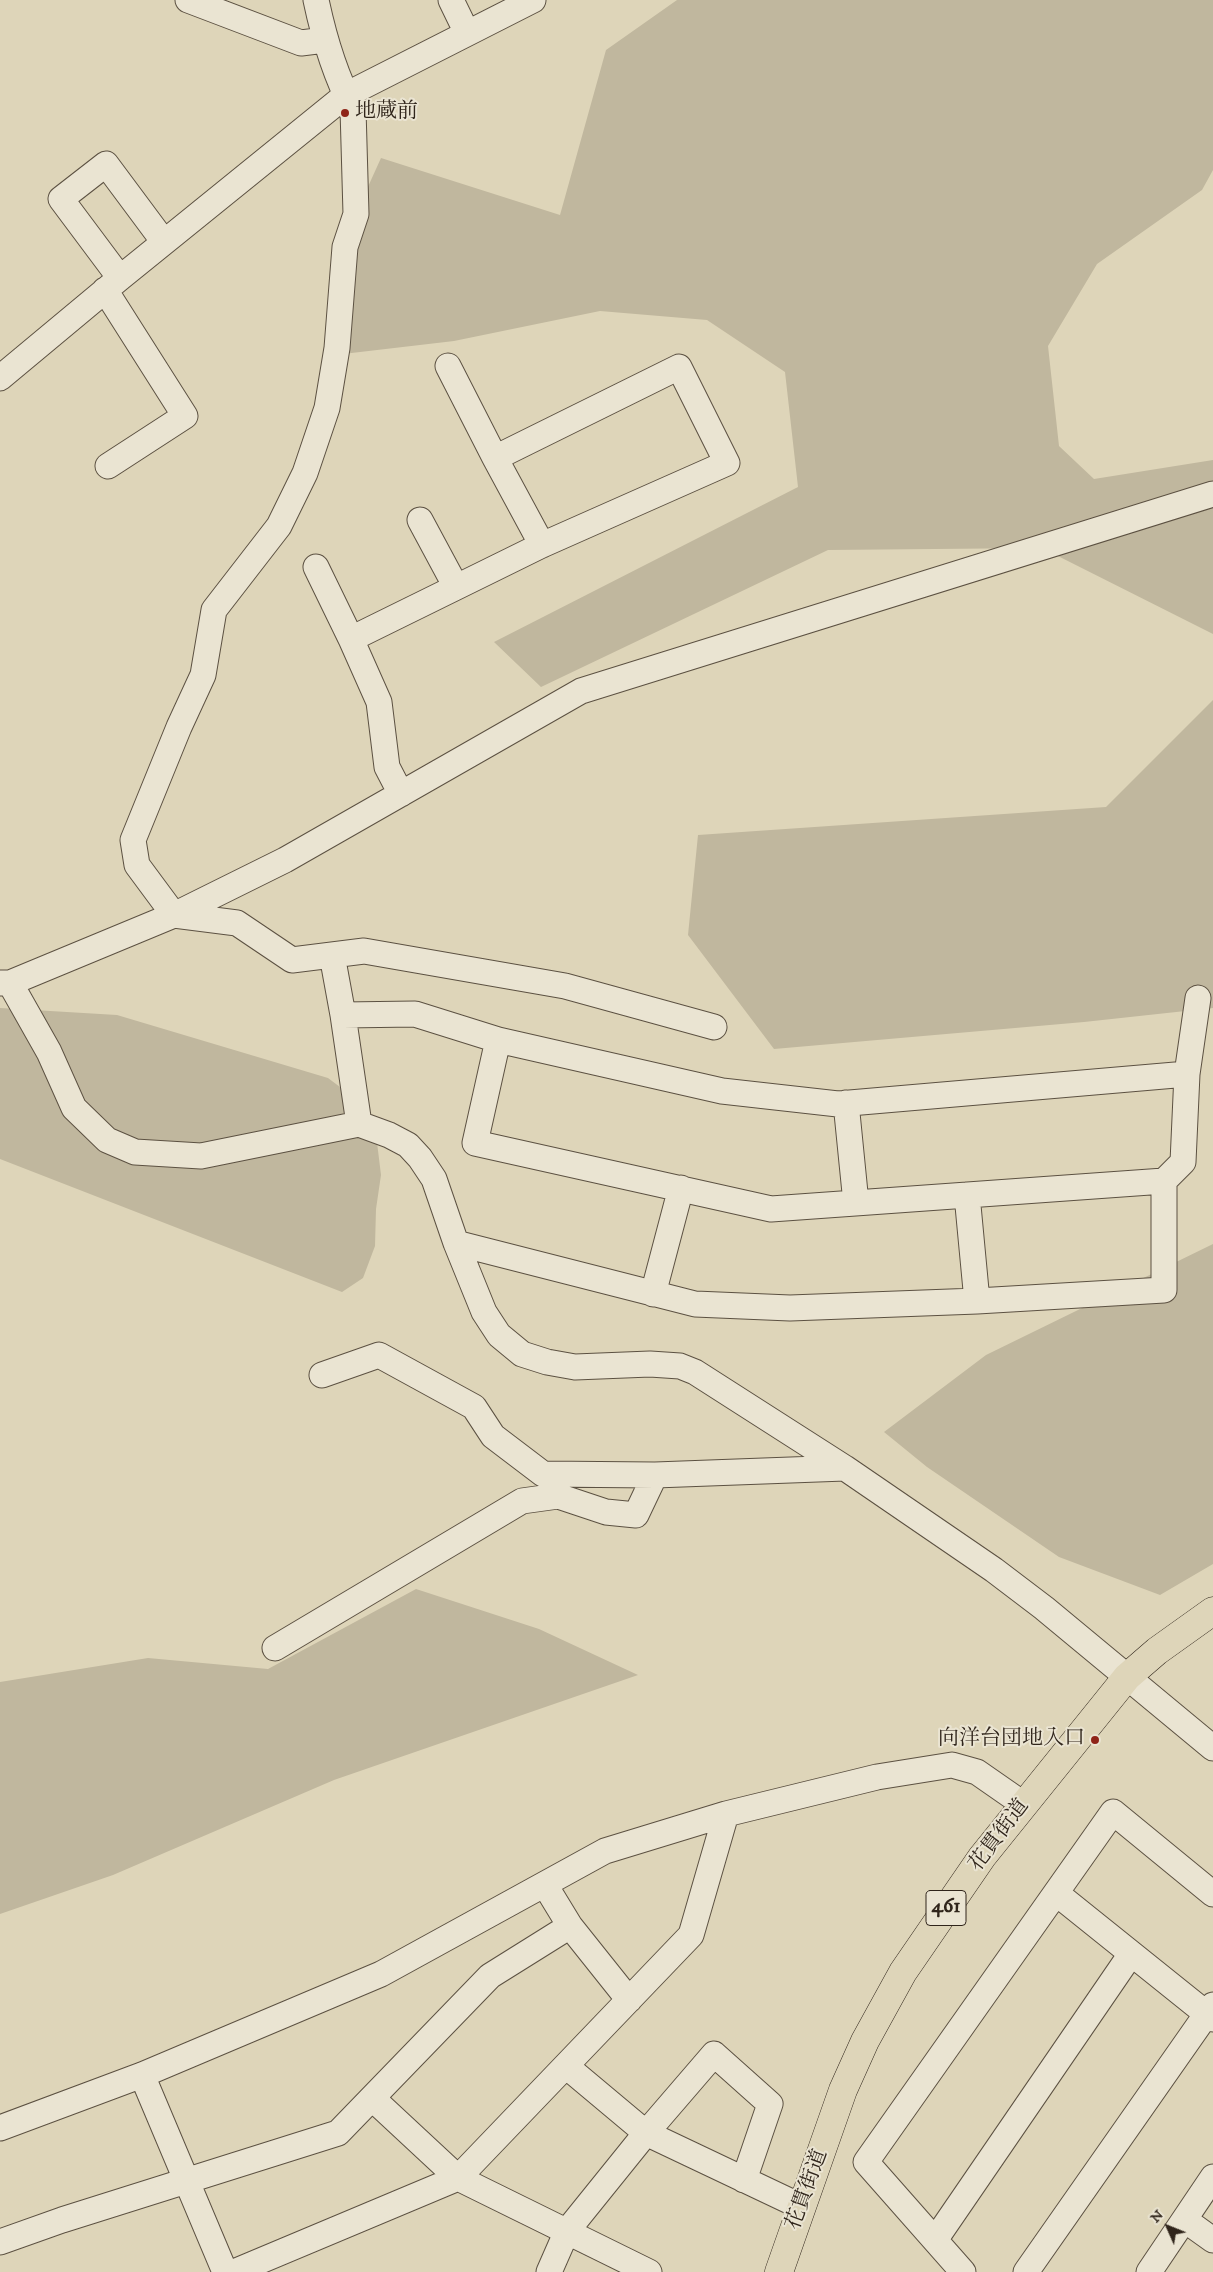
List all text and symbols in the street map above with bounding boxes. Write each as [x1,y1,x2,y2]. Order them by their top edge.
place label: 地蔵前 [355,100,418,126]
marker: 地蔵前 [339,107,351,119]
place label: 向洋台団地入口 [938,1727,1085,1753]
marker: 向洋台団地入口 [1089,1734,1101,1746]
street label: 花貫街道 [965,1795,1035,1877]
road number: 461 [926,1890,966,1926]
street label: 花貫街道 [782,2146,834,2234]
north arrow [1143,2202,1193,2252]
text: N [1147,2206,1168,2227]

